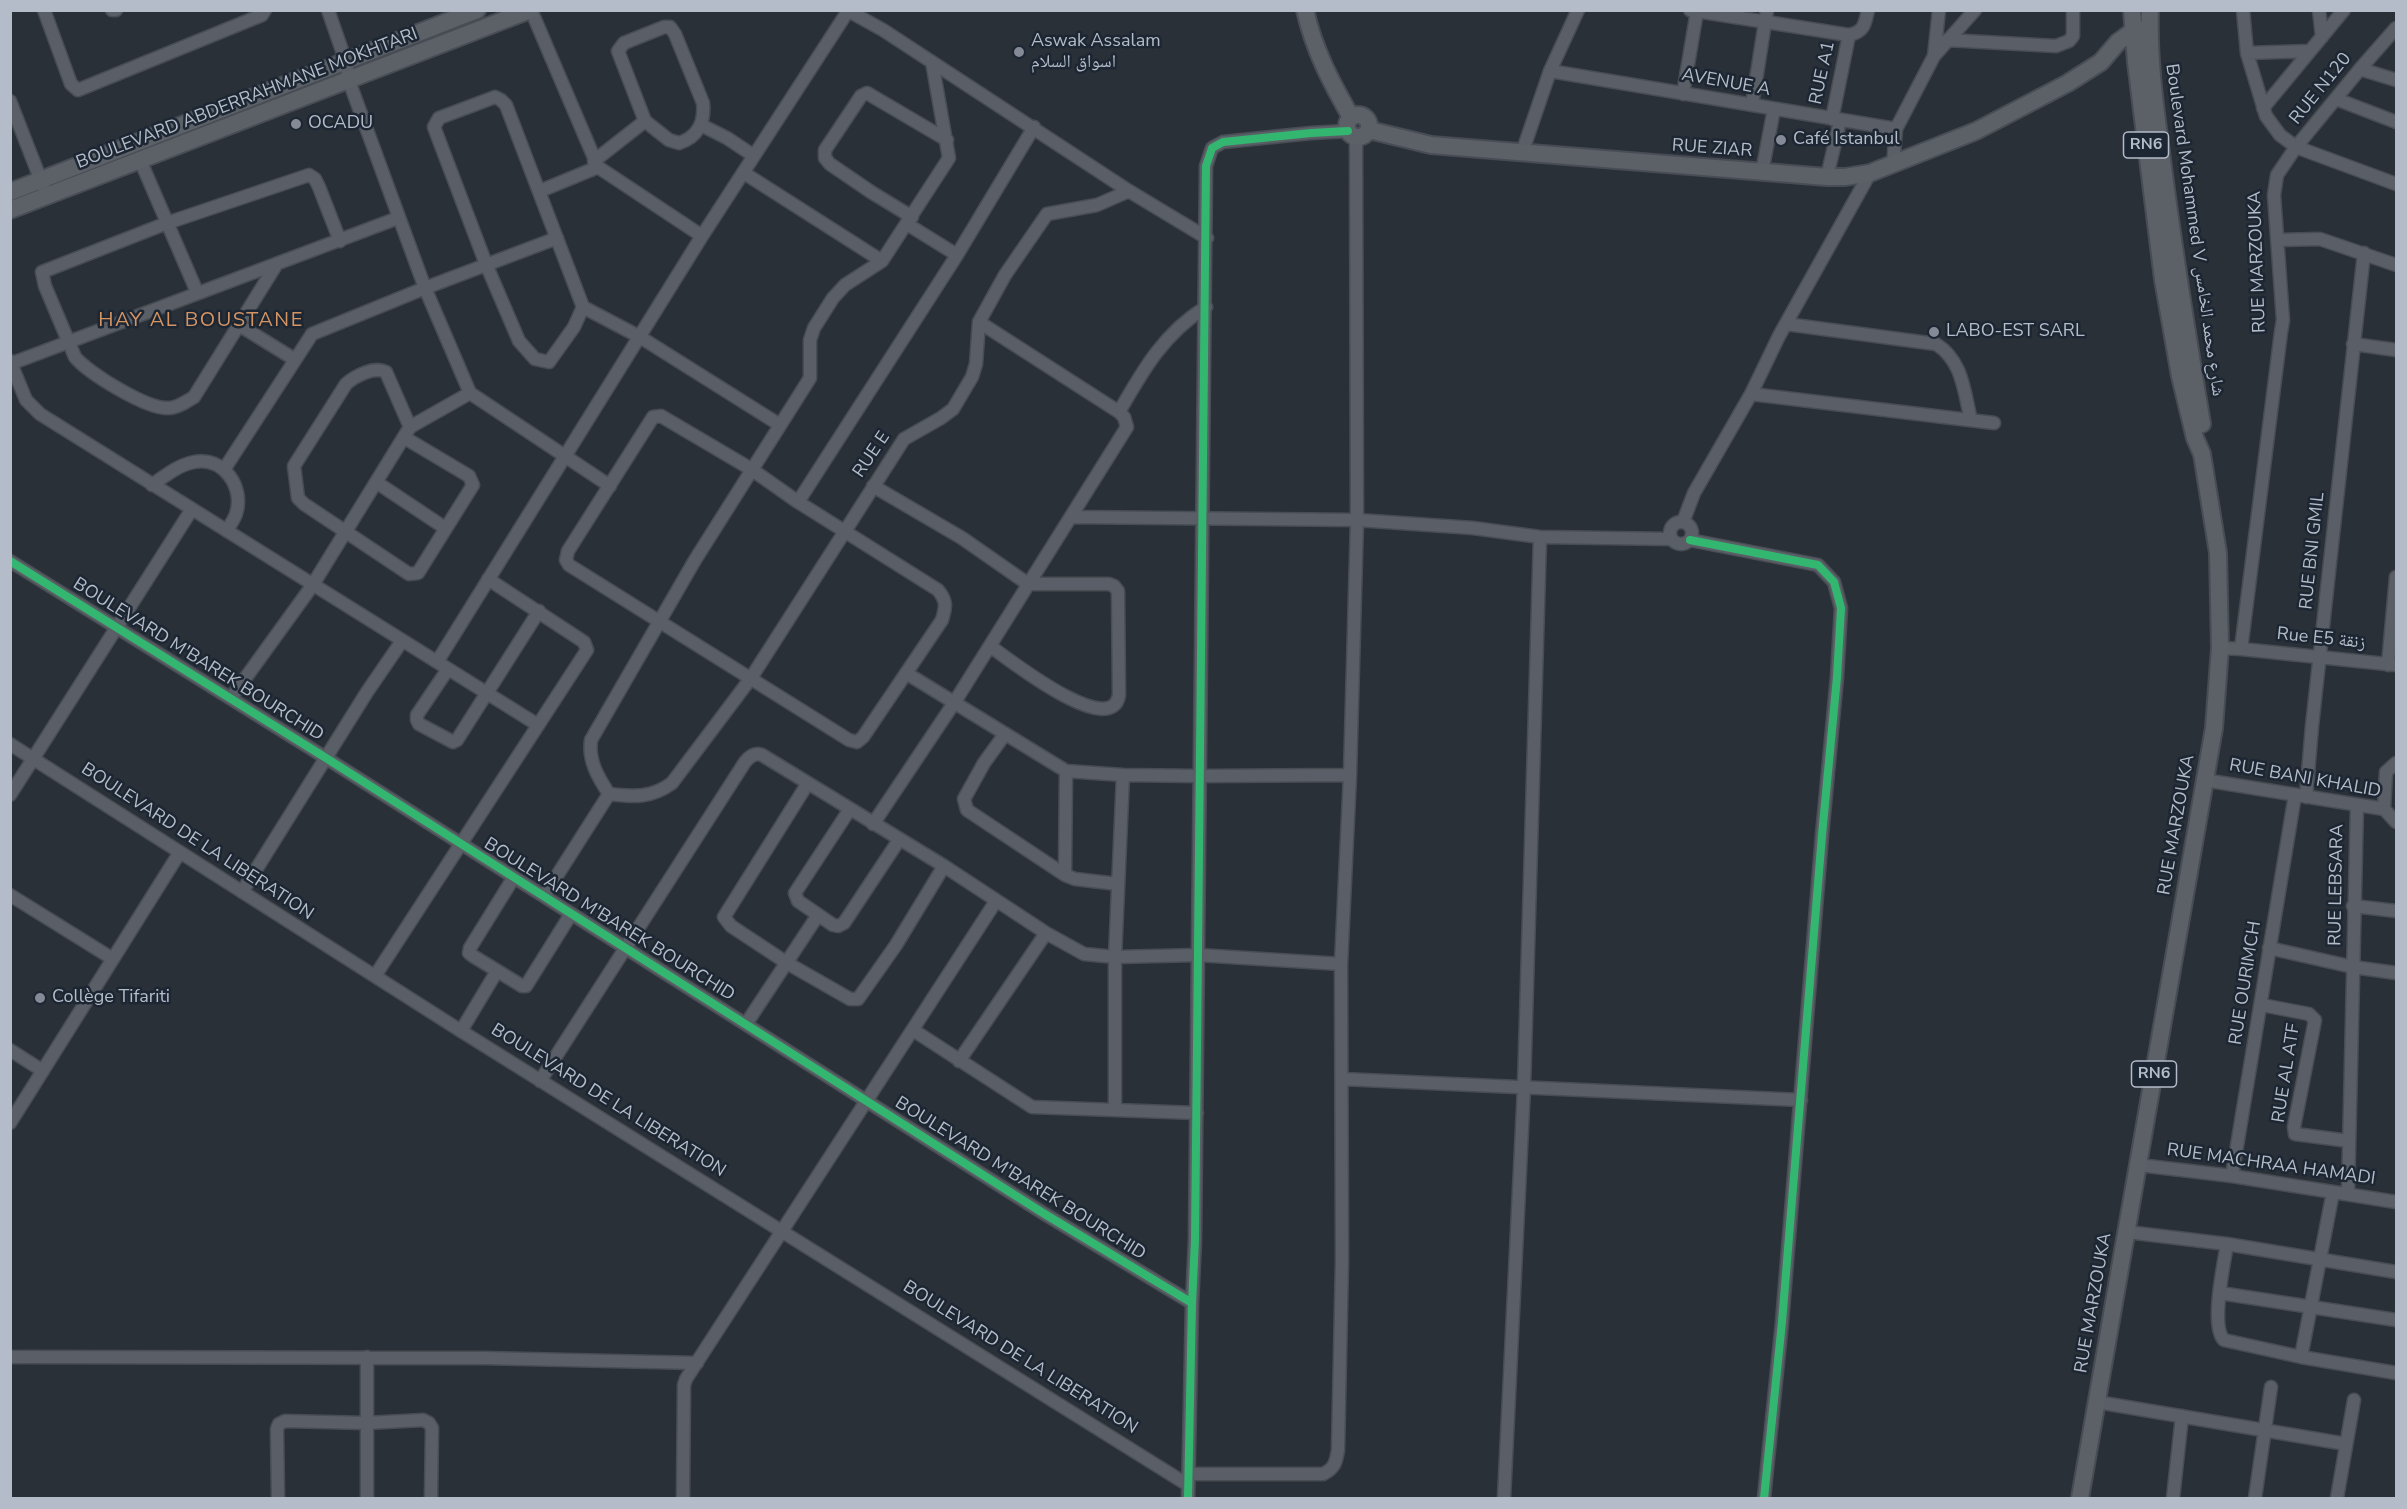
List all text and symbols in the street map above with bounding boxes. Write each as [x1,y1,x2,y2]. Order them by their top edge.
street label: BOULEVARD ABDERRAHMANE MOKHTARI [73,24,421,174]
place label: Aswak Assalam اسواق السلام [1031,31,1161,74]
street label: RUE A1 [1806,39,1840,107]
marker: Aswak Assalam اسواق السلام [1012,45,1026,59]
street label: RUE N120 [2286,49,2356,129]
street label: Boulevard Mohammed V شارع محمد الخامس [2160,62,2228,398]
street label: AVENUE A [1680,65,1772,101]
place label: OCADU [308,113,373,135]
marker: OCADU [289,117,303,131]
place label: Café Istanbul [1793,129,1899,151]
road number: RN6 [2124,132,2168,158]
marker: Café Istanbul [1774,133,1788,147]
street label: RUE ZIAR [1671,135,1753,163]
street label: RUE MARZOUKA [2245,191,2271,333]
district label: HAY AL BOUSTANE [98,309,304,333]
place label: LABO-EST SARL [1946,321,2085,343]
marker: LABO-EST SARL [1927,325,1941,339]
street label: RUE E [849,428,895,482]
street label: RUE BNI GMIL [2296,491,2330,611]
street label: BOULEVARD M'BAREK BOURCHID [69,574,327,746]
street label: Rue E5 زنقة [2275,624,2367,654]
street label: RUE MARZOUKA [2154,753,2200,897]
street label: RUE BANI KHALID [2227,755,2383,803]
street label: BOULEVARD DE LA LIBERATION [77,759,317,925]
street label: RUE LEBSARA [2325,824,2349,946]
street label: BOULEVARD M'BAREK BOURCHID [480,834,738,1006]
street label: RUE OURIMCH [2226,920,2266,1046]
place label: Collège Tifariti [52,987,170,1009]
marker: Collège Tifariti [33,991,47,1005]
street label: BOULEVARD DE LA LIBERATION [487,1020,729,1182]
street label: RUE AL ATF [2268,1022,2306,1124]
road number: RN6 [2132,1061,2176,1087]
street label: BOULEVARD M'BAREK BOURCHID [891,1093,1149,1265]
street label: RUE MACHRAA HAMADI [2165,1140,2377,1190]
street label: RUE MARZOUKA [2071,1231,2117,1375]
street label: BOULEVARD DE LA LIBERATION [899,1277,1141,1439]

